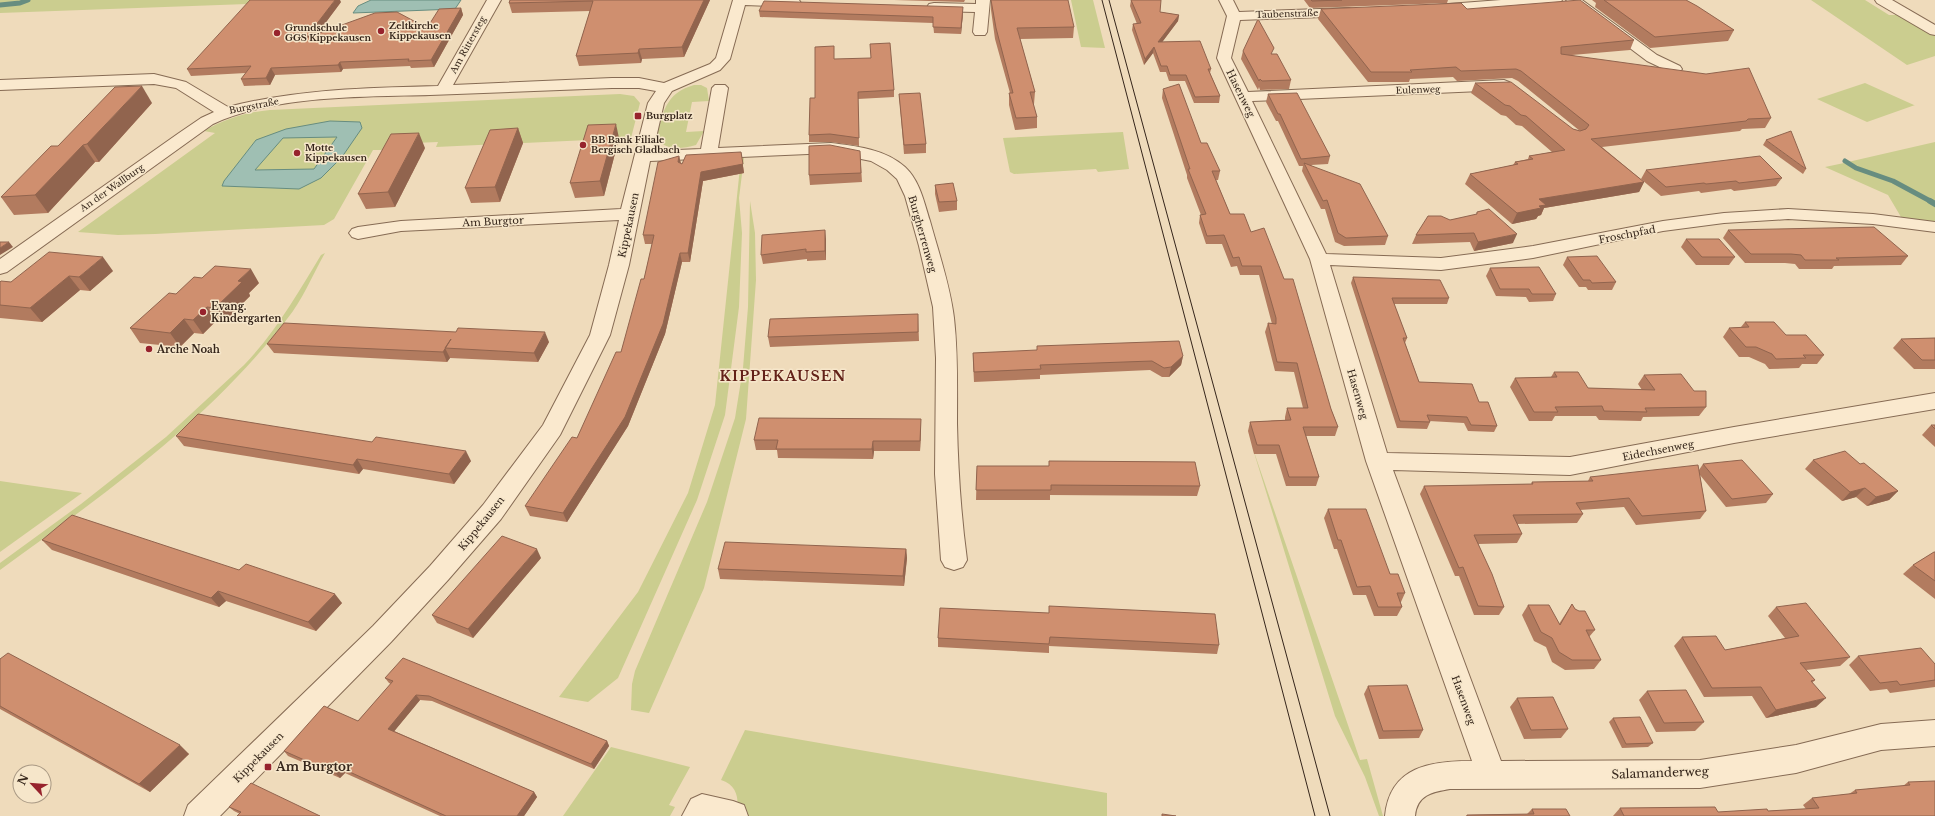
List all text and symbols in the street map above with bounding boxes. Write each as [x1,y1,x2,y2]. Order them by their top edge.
street label: Taubenstraße [1255,7,1318,20]
street label: Am Rittersteg [447,14,488,76]
place label: Zeltkirche Kippekausen [389,20,451,41]
place label: Grundschule GGS Kippekausen [285,22,372,43]
marker: Zeltkirche Kippekausen [376,26,386,36]
marker: Grundschule GGS Kippekausen [272,28,282,38]
street label: Hasenweg [1223,67,1258,120]
street label: Eulenweg [1395,83,1441,96]
street label: Burgstraße [228,95,280,116]
place label: Burgplatz [646,110,693,121]
marker: Burgplatz [633,111,643,121]
place label: BB Bank Filiale Bergisch Gladbach [591,134,681,155]
marker: BB Bank Filiale Bergisch Gladbach [578,140,588,150]
place label: Motte Kippekausen [305,142,367,163]
marker: Motte Kippekausen [292,148,302,158]
street label: An der Wallburg [77,161,146,214]
street label: Kippekausen [615,191,642,259]
street label: Burgherrenweg [905,194,940,275]
street label: Am Burgtor [461,213,524,230]
street label: Froschpfad [1597,223,1657,246]
place label: Evang. Kindergarten [211,300,282,325]
marker: Evang. Kindergarten [198,307,208,317]
place label: Arche Noah [156,343,221,356]
marker: Arche Noah [144,344,154,354]
district label: KIPPEKAUSEN [719,367,847,385]
street label: Hasenweg [1344,367,1371,422]
street label: Eidechsenweg [1621,437,1696,464]
street label: Kippekausen [456,493,507,553]
street label: Hasenweg [1449,674,1479,728]
street label: Kippekausen [230,729,286,785]
place label: Am Burgtor [275,759,352,774]
marker: Am Burgtor [263,762,273,772]
street label: Salamanderweg [1611,763,1710,782]
north arrow [12,764,52,804]
text: N [14,771,32,787]

